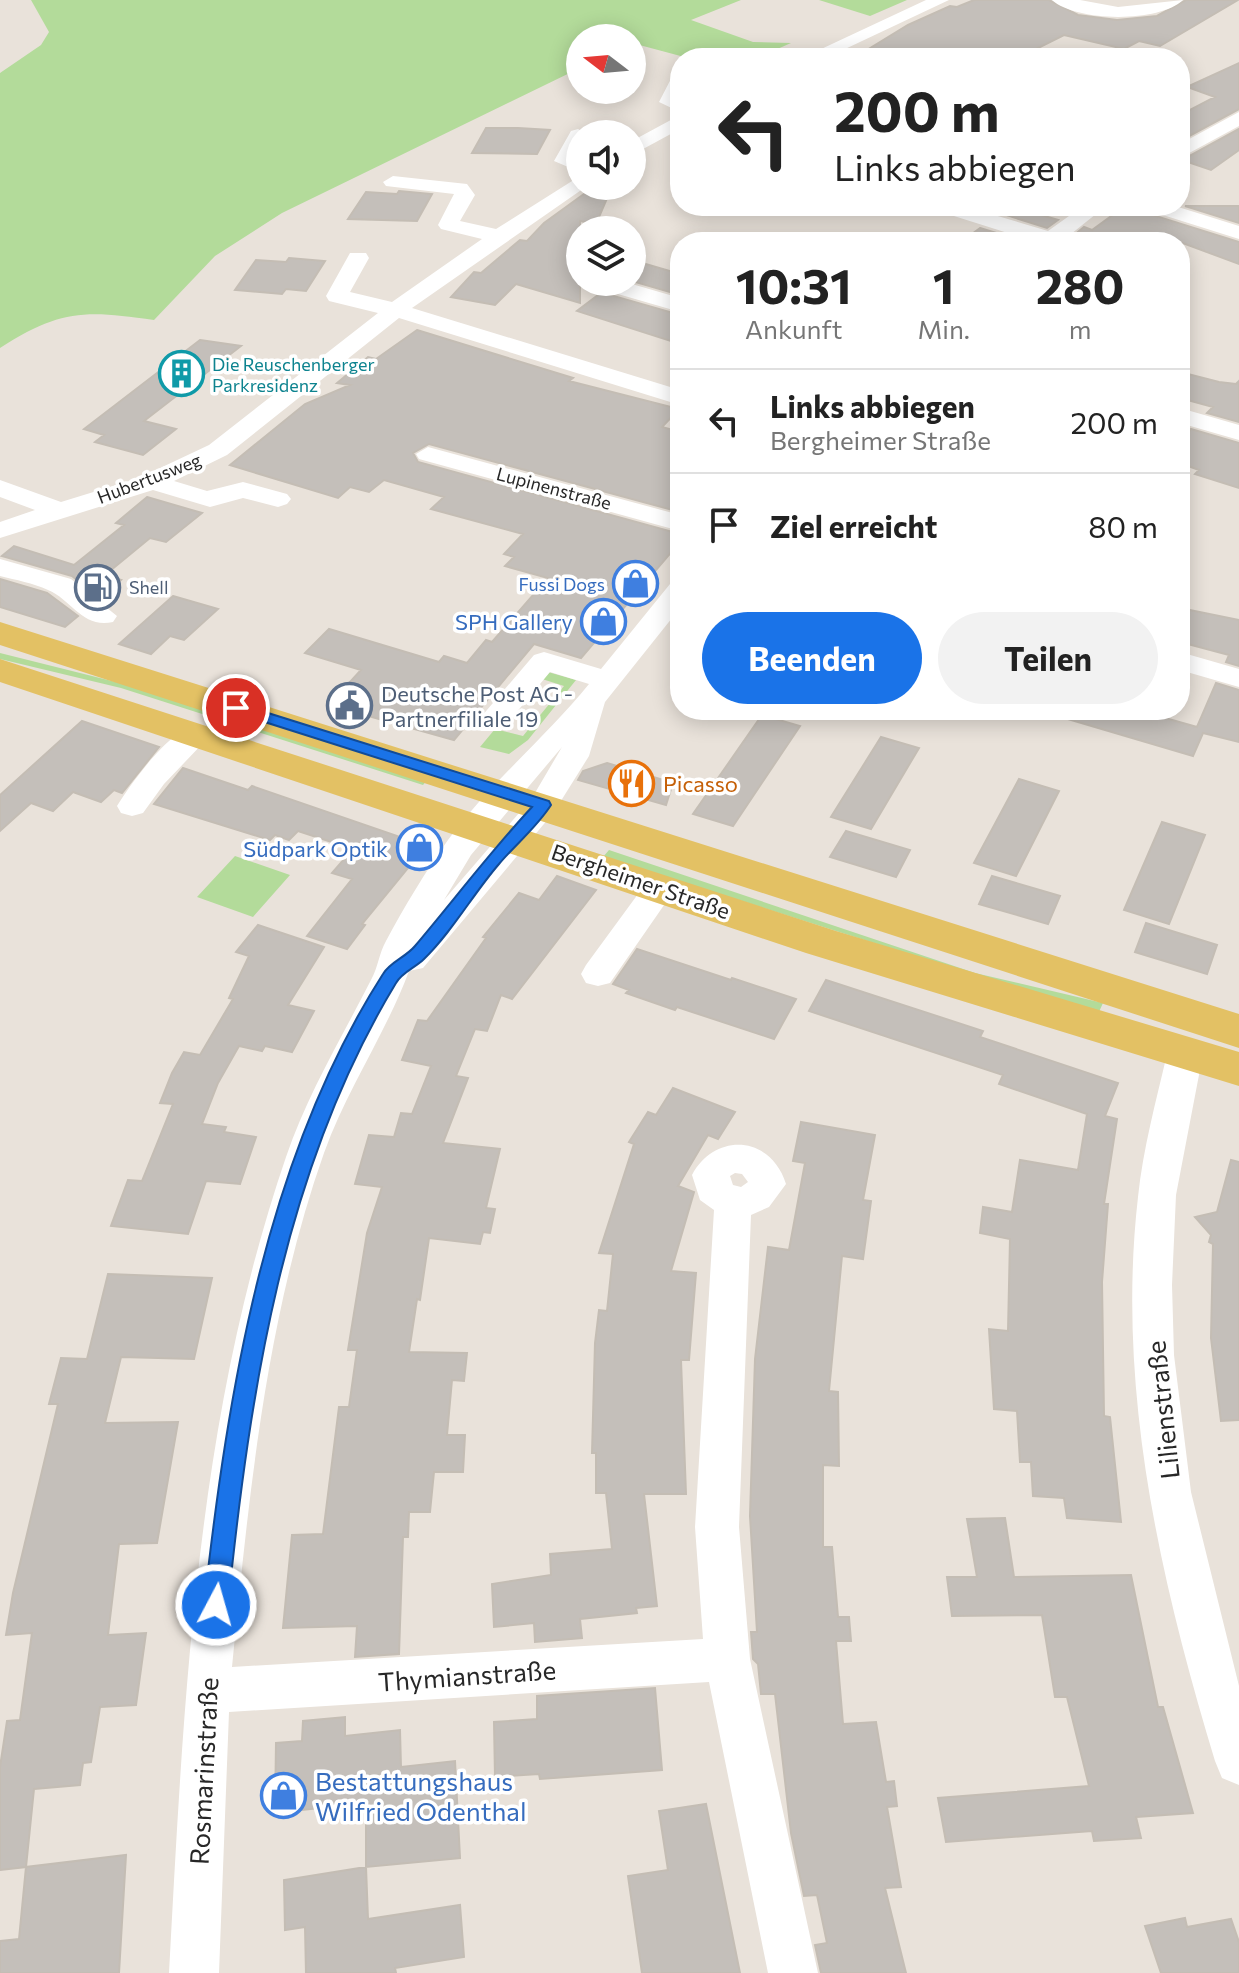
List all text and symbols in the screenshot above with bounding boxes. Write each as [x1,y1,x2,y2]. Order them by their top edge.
north arrow [566,24,646,104]
map controls [566,24,646,296]
text: 200 m [834,75,1000,144]
icon: left [702,80,806,184]
button: sound [566,120,646,200]
text: Links abbiegen [834,144,1076,188]
button: layers [566,216,646,296]
text: 10:31 [736,255,852,314]
text: 1 [933,255,955,314]
text: 280 [1036,255,1124,314]
text: Ankunft [745,313,842,344]
text: Min. [917,313,970,344]
text: m [1069,313,1091,344]
building icon: Die Reuschenberger Parkresidenz [157,350,205,398]
place label: Die Reuschenberger Parkresidenz [212,353,375,396]
text: Links abbiegen [770,387,975,424]
icon: left [702,399,746,443]
text: 200 m [1070,403,1158,440]
text: Bergheimer Straße [770,424,991,455]
street label: Hubertusweg [94,448,204,508]
street label: Lupinenstraße [494,462,614,514]
icon: arrive [702,503,746,547]
text: Ziel erreicht [770,507,938,544]
text: 80 m [1088,507,1158,544]
shop icon: Fussi Dogs [612,560,660,608]
fuel station icon: Shell [74,563,122,611]
place label: Fussi Dogs [518,573,605,595]
place label: Shell [129,576,169,598]
shop icon: SPH Gallery [580,597,628,645]
place label: SPH Gallery [455,608,573,635]
button: Beenden [702,612,922,704]
button: Teilen [938,612,1158,704]
pin [202,674,270,742]
place label: Deutsche Post AG - Partnerfiliale 19 [381,680,573,732]
public building icon: Deutsche Post AG - Partnerfiliale 19 [326,682,374,730]
icon: arrive [214,686,258,730]
restaurant icon: Picasso [608,759,656,807]
place label: Picasso [663,770,738,797]
shop icon: Südpark Optik [395,824,443,872]
place label: Südpark Optik [243,835,388,862]
street label: Bergheimer Straße [548,838,734,924]
street label: Lilienstraße [1139,1339,1185,1481]
position arrow [174,1563,258,1647]
street label: Thymianstraße [377,1653,557,1697]
street label: Rosmarinstraße [183,1677,223,1865]
place label: Bestattungshaus Wilfried Odenthal [315,1765,526,1826]
shop icon: Bestattungshaus Wilfried Odenthal [260,1771,308,1819]

